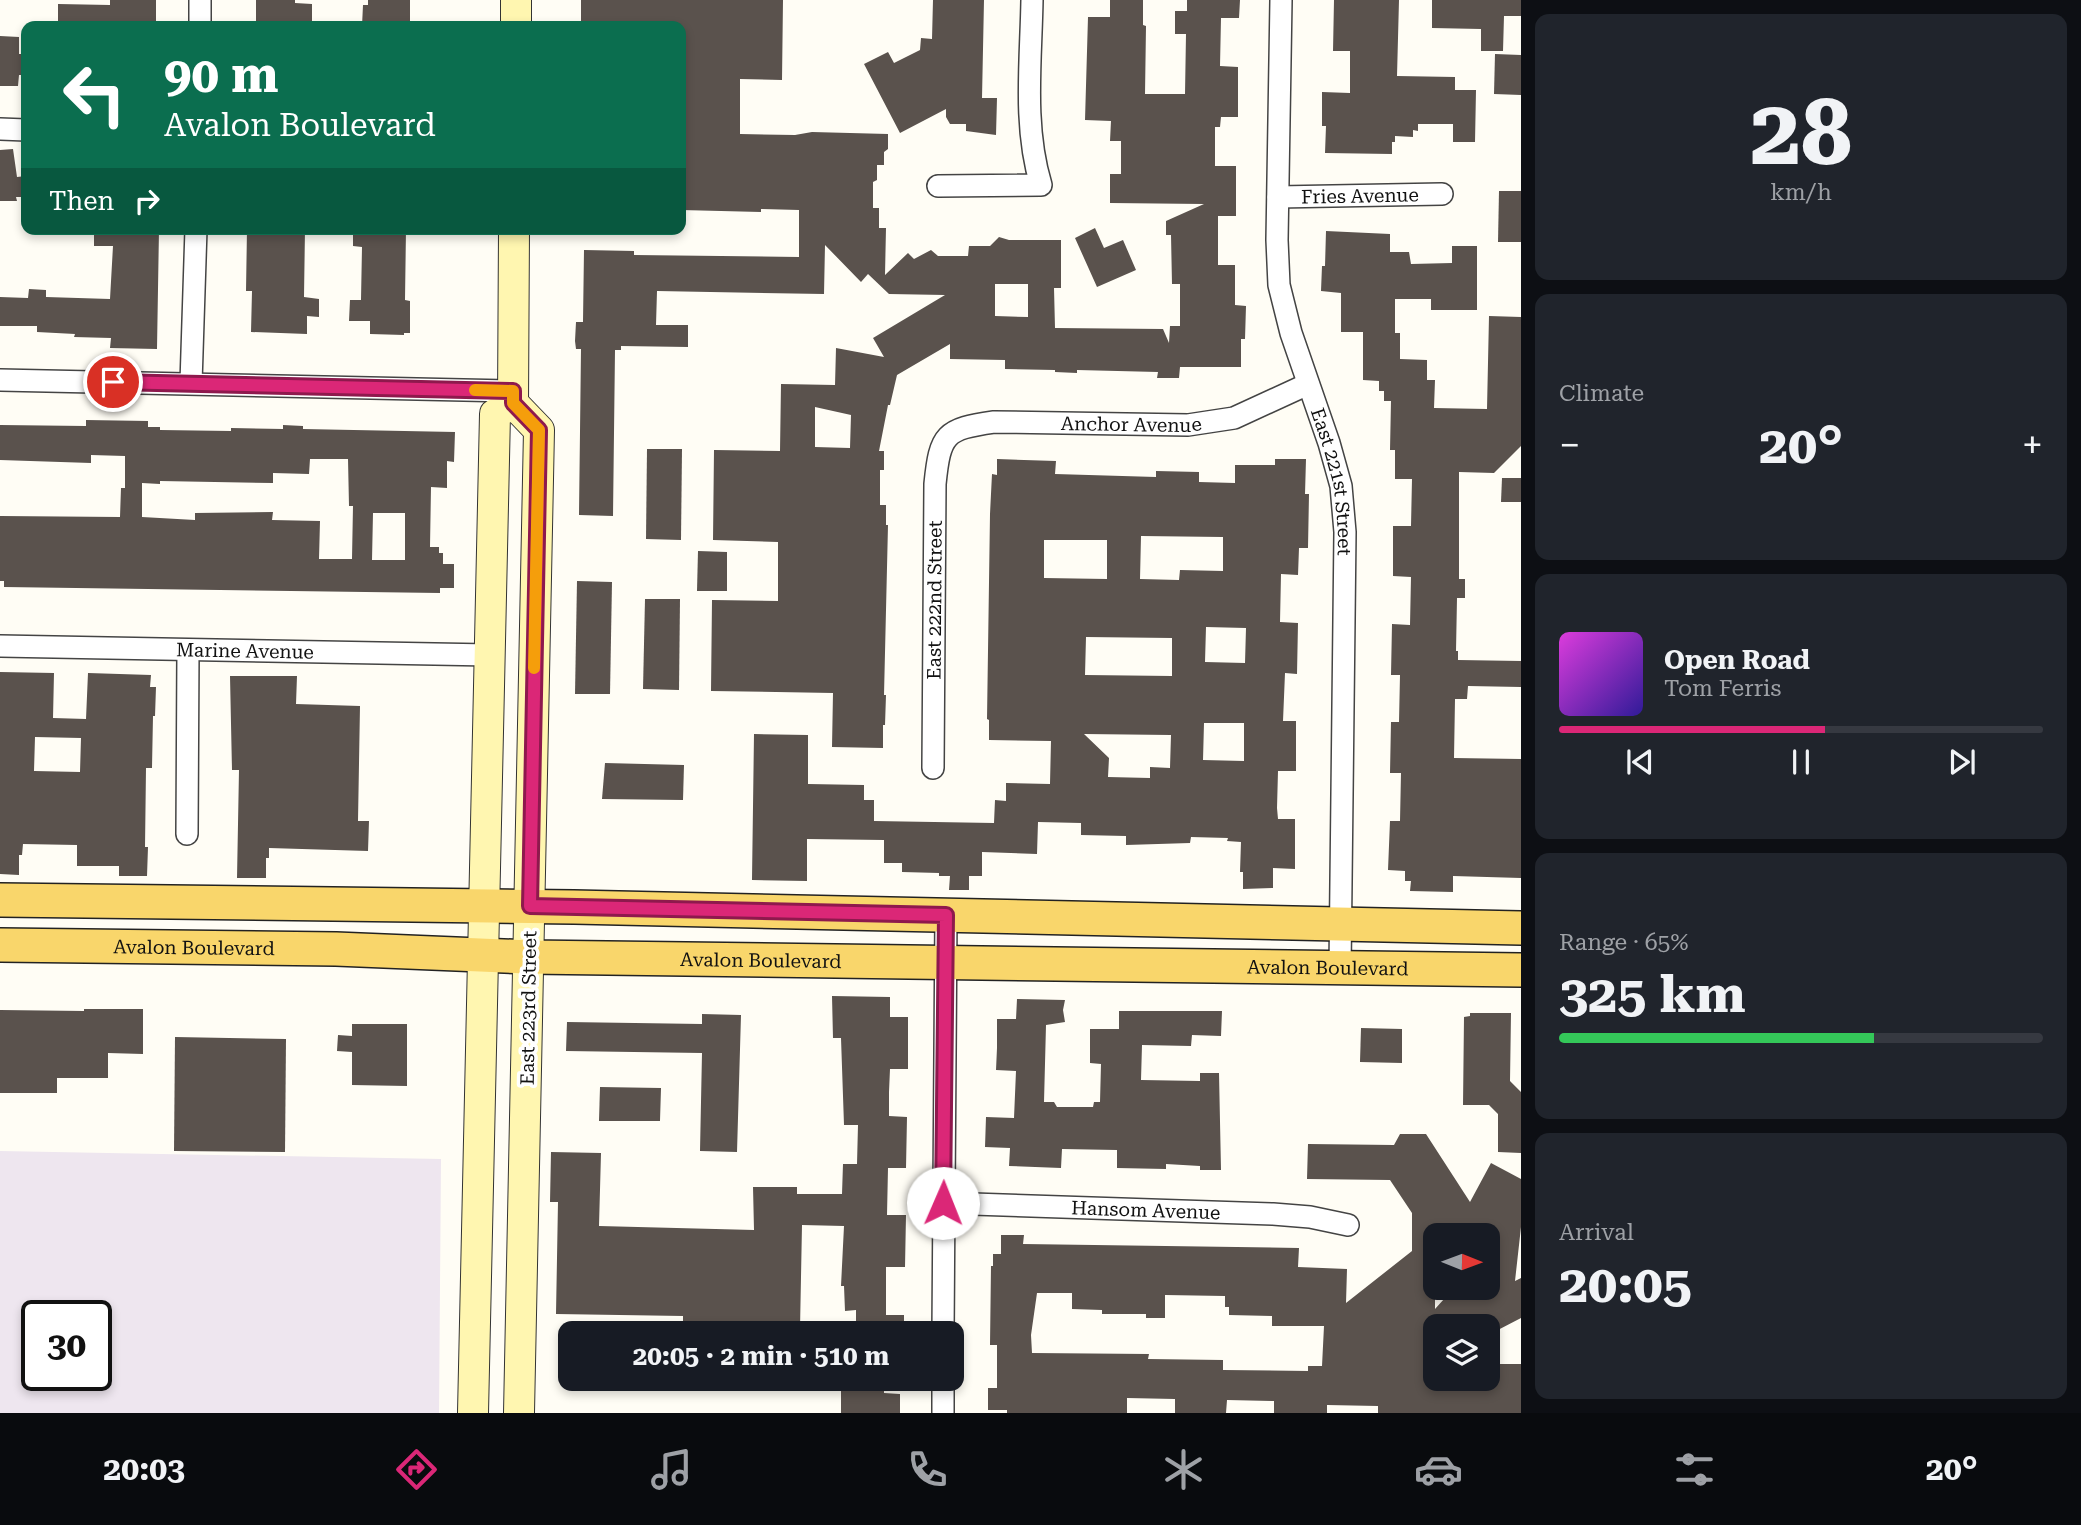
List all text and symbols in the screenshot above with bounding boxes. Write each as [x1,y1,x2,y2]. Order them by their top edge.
text: 90 m [164,47,279,104]
icon: left [49,49,140,140]
text: 28 [1750,80,1852,186]
text: Avalon Boulevard [164,106,436,144]
text: km/h [1770,179,1832,206]
icon: right [128,182,166,220]
street label: Fries Avenue [1301,183,1419,209]
text: Then [49,186,114,216]
pin [83,352,143,412]
icon: arrive [94,363,132,401]
text: Climate [1559,380,1644,407]
street label: East 221st Street [1306,405,1356,556]
street label: Anchor Avenue [1061,412,1203,437]
text: 20° [1759,415,1843,476]
text: − [1559,423,1580,467]
text: + [2022,423,2043,467]
street label: East 222nd Street [923,520,947,680]
street label: Marine Avenue [176,638,314,664]
text: Open Road [1664,645,1810,675]
text: Tom Ferris [1664,675,1781,702]
icon: previous [1621,743,1659,781]
icon: pause [1782,743,1820,781]
icon: next [1943,743,1981,781]
text: Range · 65% [1559,929,1688,956]
street label: East 223rd Street [516,931,541,1085]
street label: Avalon Boulevard [113,935,275,960]
street label: Avalon Boulevard [680,948,842,973]
street label: Avalon Boulevard [1247,955,1409,981]
text: 325 km [1559,964,1746,1025]
position arrow [906,1166,980,1240]
street label: Hansom Avenue [1071,1196,1221,1224]
text: Arrival [1559,1219,1634,1246]
north arrow [1423,1223,1500,1300]
map controls [1423,1223,1500,1391]
text: 20:05 [1559,1254,1692,1315]
speed limit sign: 30 [21,1300,112,1391]
button: layers [1423,1314,1500,1391]
text: 20:05 · 2 min · 510 m [633,1341,889,1371]
icon: directions [392,1445,441,1494]
icon: music [647,1445,696,1494]
icon: phone [903,1445,952,1494]
icon: climate [1159,1445,1208,1494]
icon: car [1414,1445,1463,1494]
icon: filters [1670,1445,1719,1494]
text: 20:03 [103,1450,185,1488]
text: 20° [1926,1450,1978,1488]

